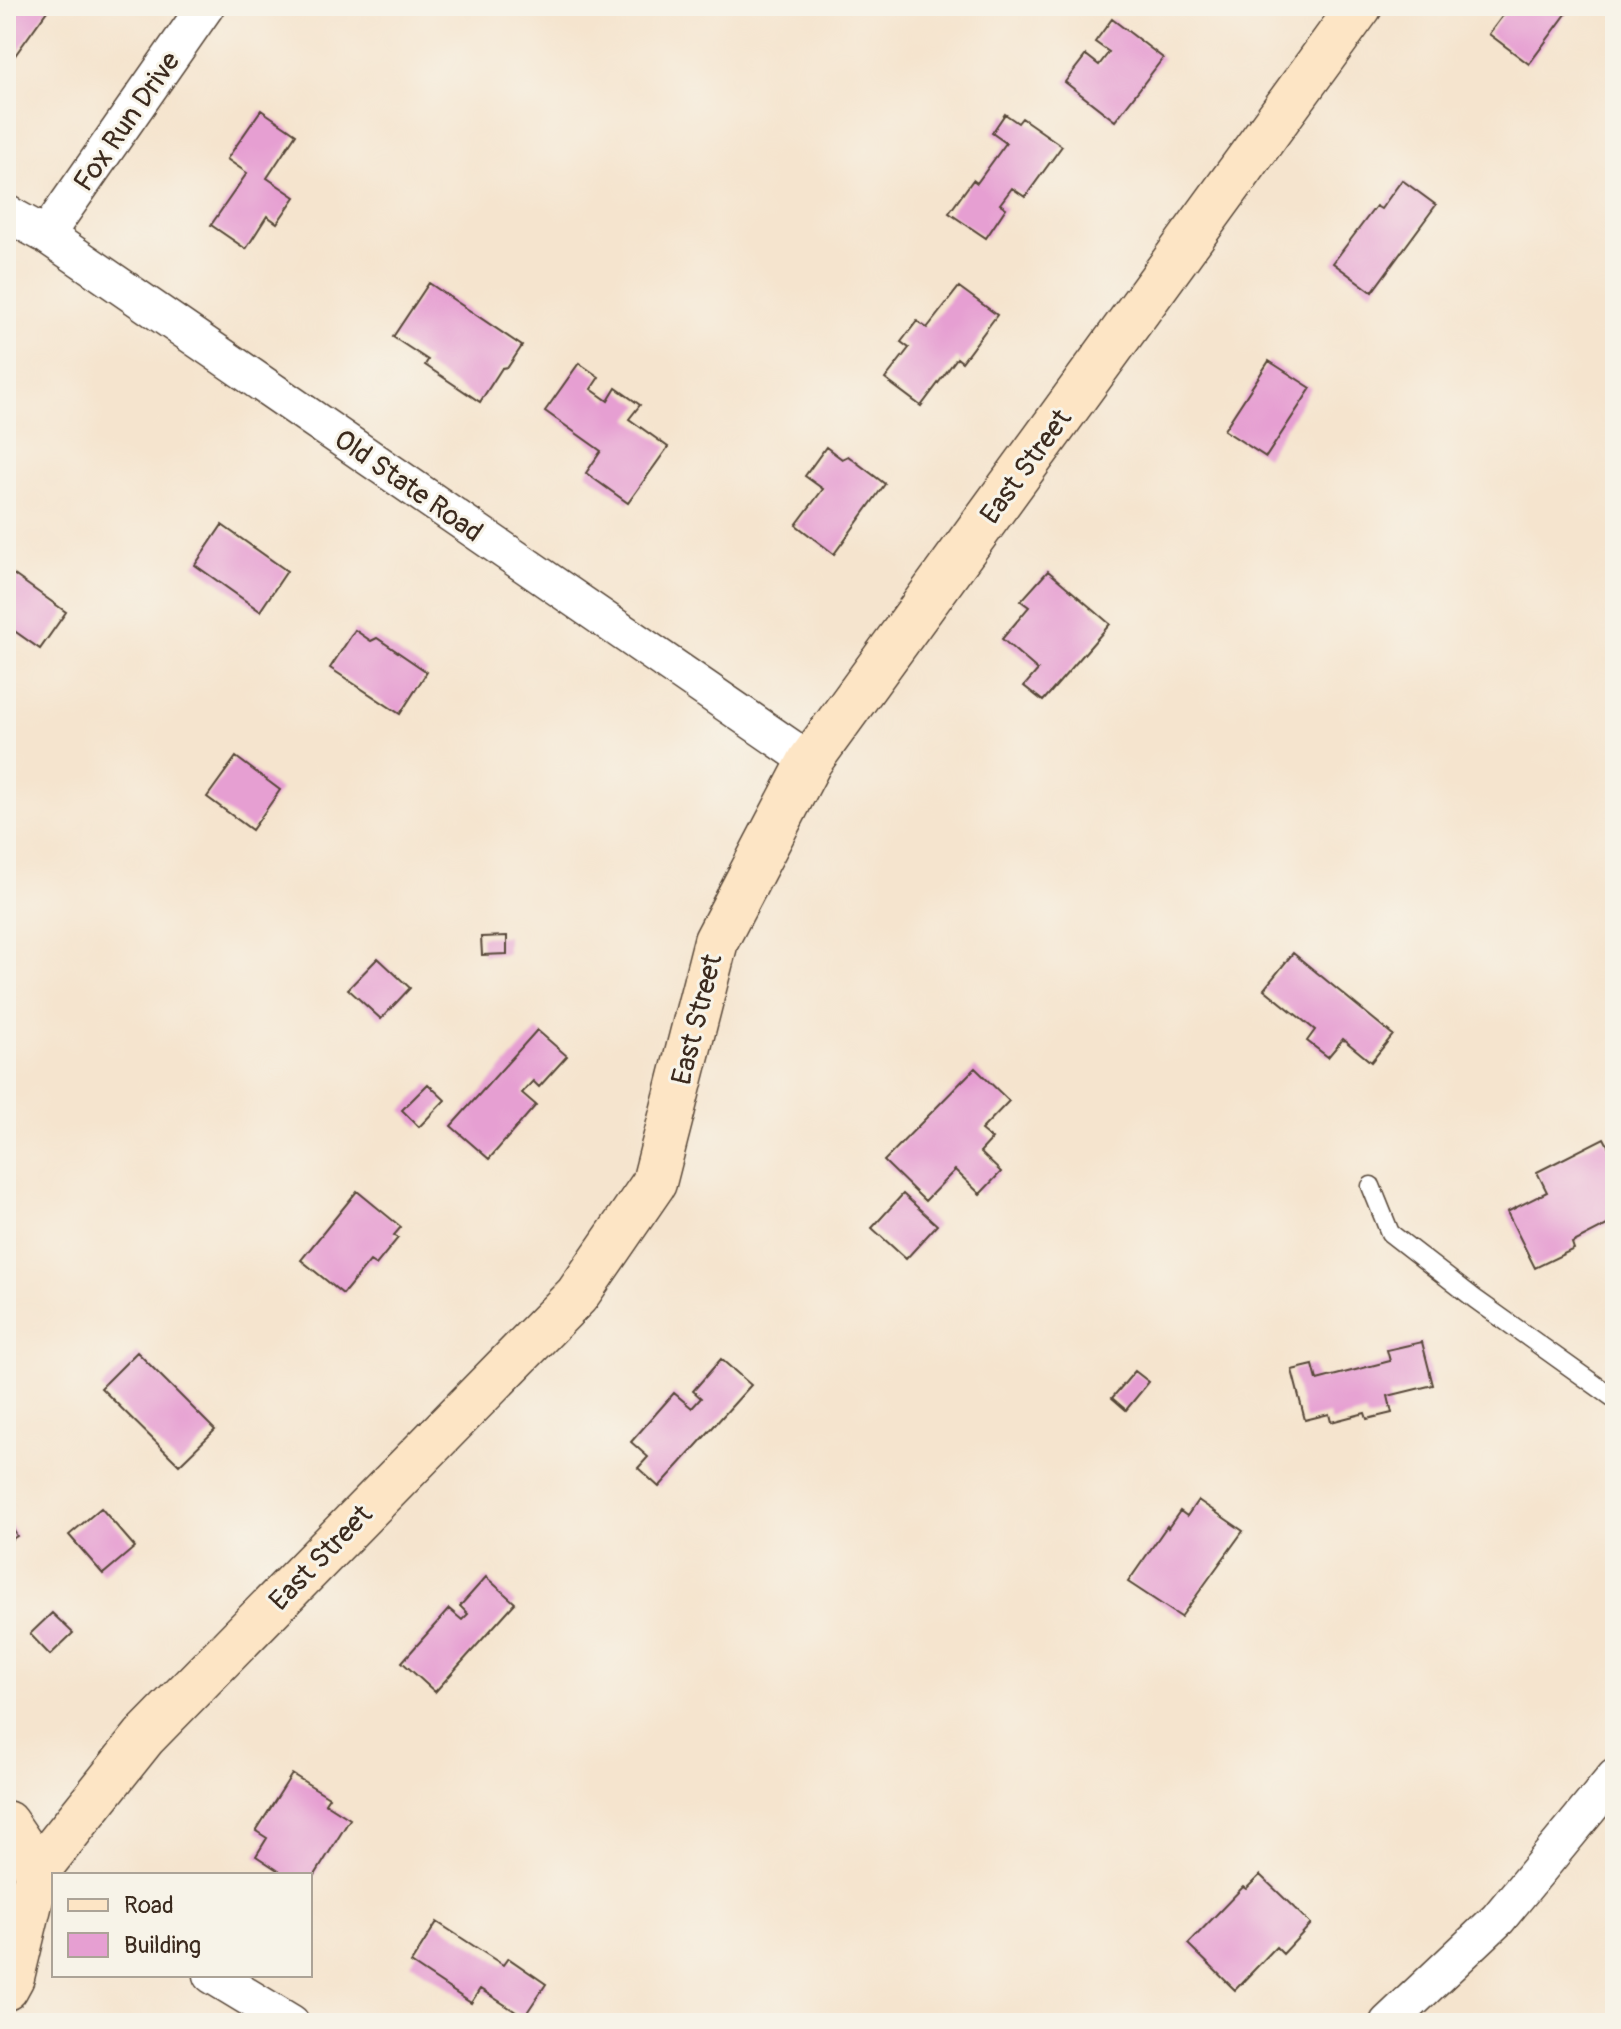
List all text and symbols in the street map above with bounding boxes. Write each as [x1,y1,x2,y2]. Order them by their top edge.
street label: Fox Run Drive [66,45,188,198]
street label: East Street [973,402,1080,531]
street label: Old State Road [327,422,489,550]
street label: East Street [664,950,731,1088]
street label: East Street [262,1497,380,1618]
legend [52,1873,312,1977]
text: Road [124,1891,174,1920]
text: Building [124,1931,201,1960]

